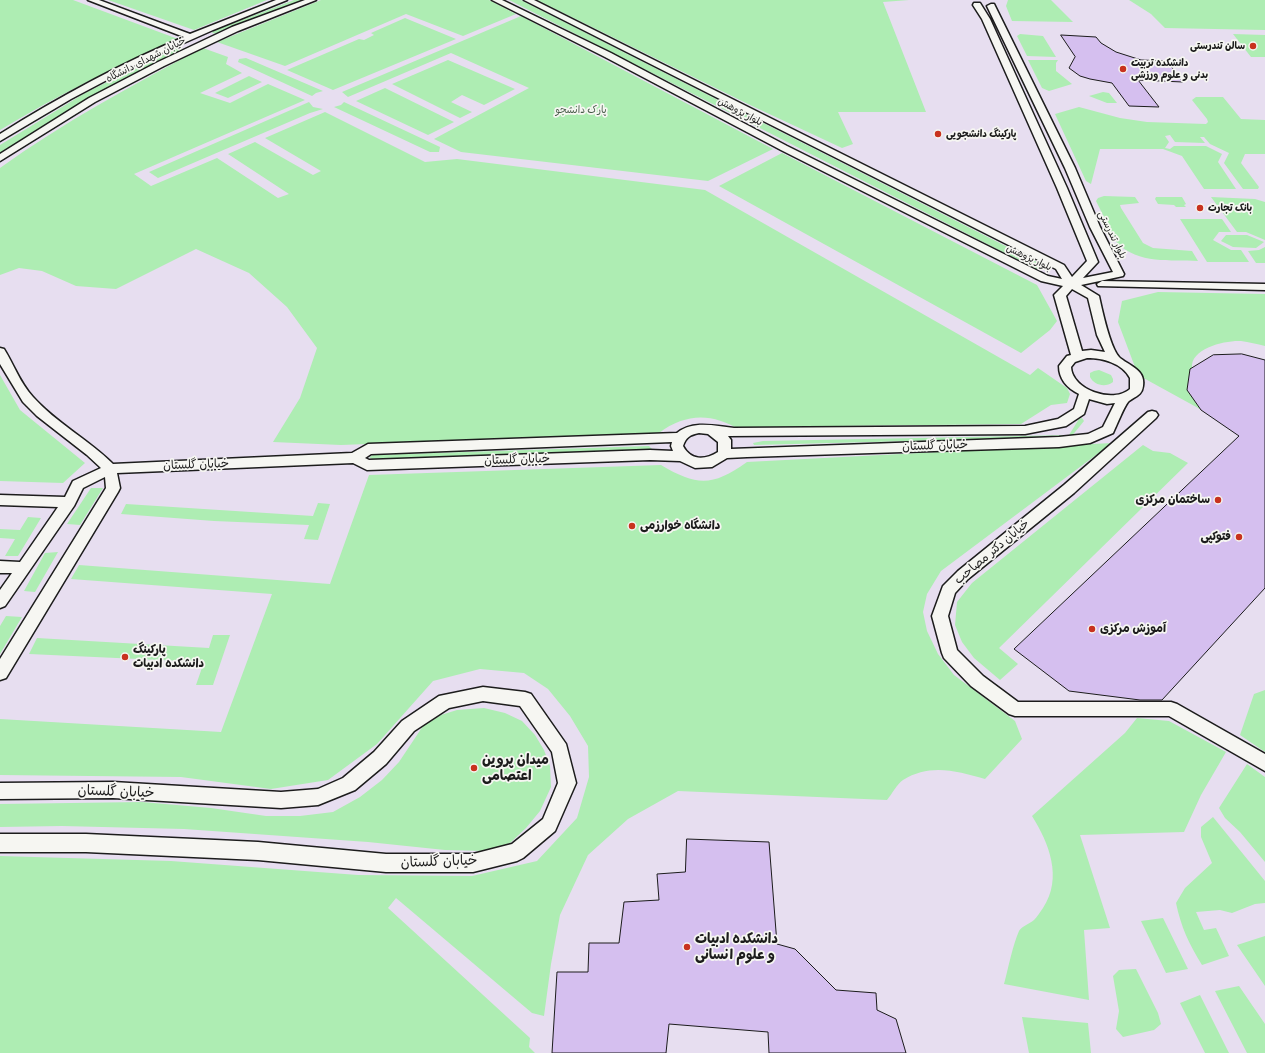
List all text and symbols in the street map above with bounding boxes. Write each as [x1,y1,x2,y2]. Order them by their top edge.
street label: خیابان شهدای دانشگاه [104,35,188,85]
place label: سالن تندرستی [1190,40,1245,52]
marker: سالن تندرستی [1248,41,1258,51]
place label: دانشکده تربیت بدنی و علوم ورزشی [1131,57,1208,80]
marker: دانشکده تربیت بدنی و علوم ورزشی [1118,64,1128,74]
street label: بلوار پژوهش [716,95,764,129]
park label: پارک دانشجو [555,104,607,116]
place label: پارکینگ دانشجویی [946,128,1016,140]
marker: پارکینگ دانشجویی [933,129,943,139]
place label: بانک تجارت [1208,202,1252,214]
marker: بانک تجارت [1195,203,1205,213]
street label: بلوار تندرستی [1095,209,1129,261]
street label: بلوار پژوهش [1004,242,1054,274]
street label: خیابان گلستان [902,438,968,454]
street label: خیابان گلستان [484,452,550,468]
street label: خیابان گلستان [163,457,229,473]
place label: ساختمان مرکزی [1136,493,1210,507]
marker: ساختمان مرکزی [1213,495,1223,505]
street label: خیابان دکتر مصاحب [952,516,1032,588]
place label: دانشگاه خوارزمی [640,519,720,533]
marker: دانشگاه خوارزمی [627,521,637,531]
place label: فتوکپی [1200,530,1231,544]
marker: فتوکپی [1234,532,1244,542]
place label: آموزش مرکزی [1100,622,1166,636]
marker: آموزش مرکزی [1087,624,1097,634]
place label: پارکینگ دانشکده ادبیات [133,643,204,671]
marker: پارکینگ دانشکده ادبیات [120,652,130,662]
place label: میدان پروین اعتصامی [482,752,549,784]
marker: میدان پروین اعتصامی [469,763,479,773]
street label: خیابان گلستان [77,782,155,802]
street label: خیابان گلستان [400,852,478,872]
place label: دانشکده ادبیات و علوم انسانی [695,931,778,964]
marker: دانشکده ادبیات و علوم انسانی [682,942,692,952]

